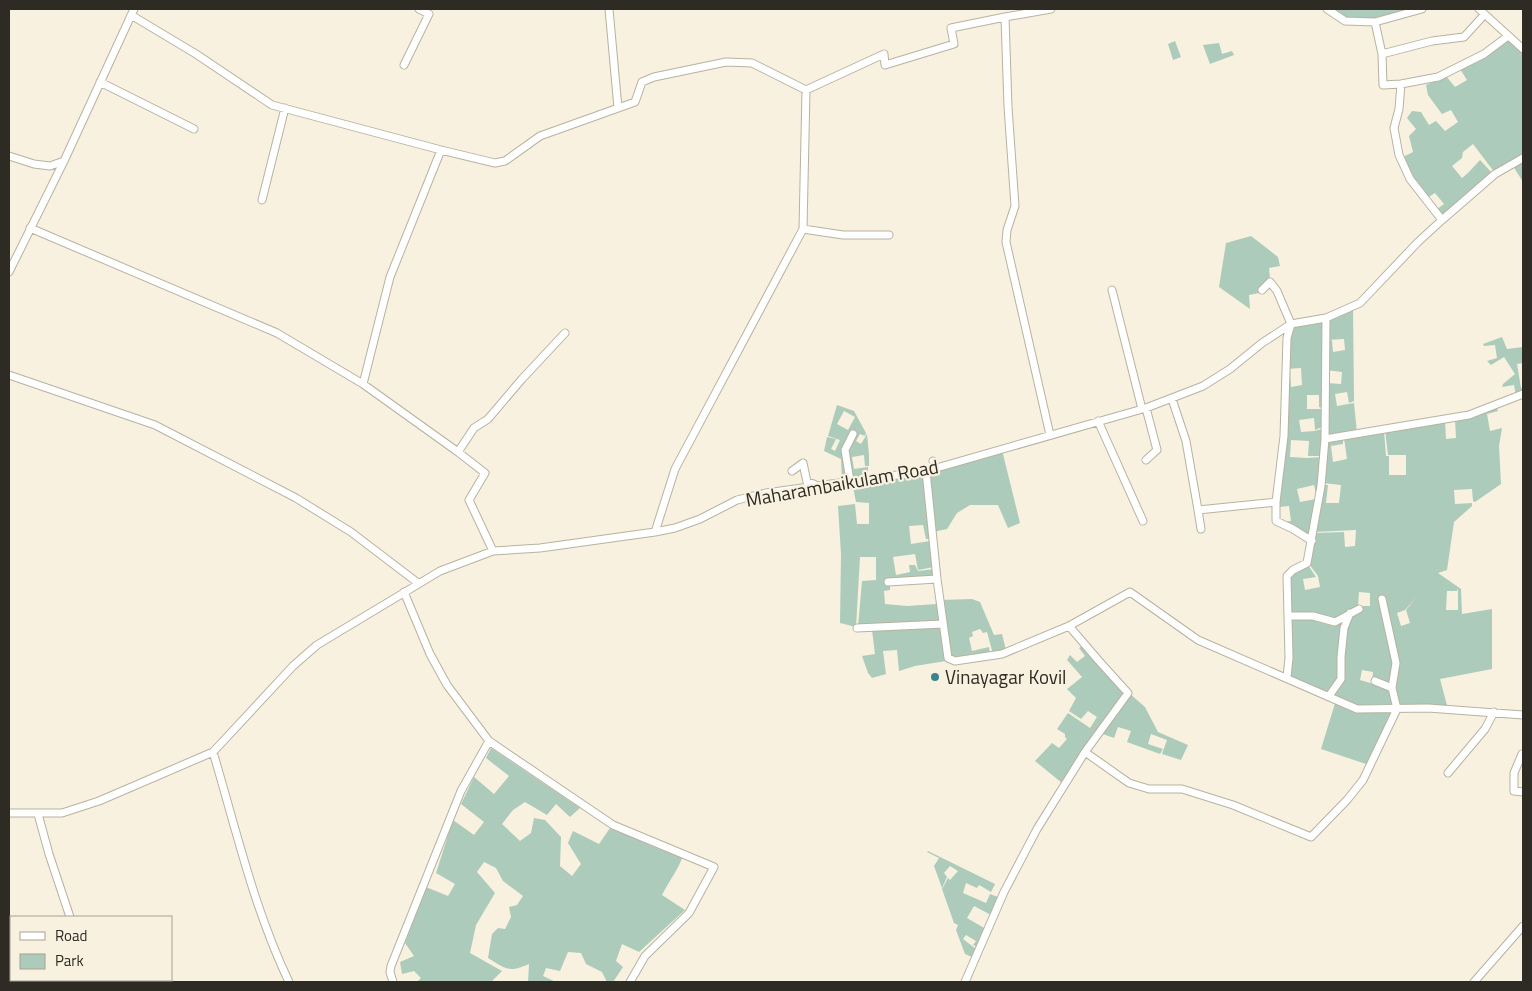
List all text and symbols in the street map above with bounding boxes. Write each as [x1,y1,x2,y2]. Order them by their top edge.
street label: Maharambaikulam Road [743,451,941,514]
place label: Vinayagar Kovil [945,662,1067,691]
marker: Vinayagar Kovil [929,671,941,683]
legend [10,916,172,981]
text: Road [55,924,87,947]
text: Park [55,949,84,972]

